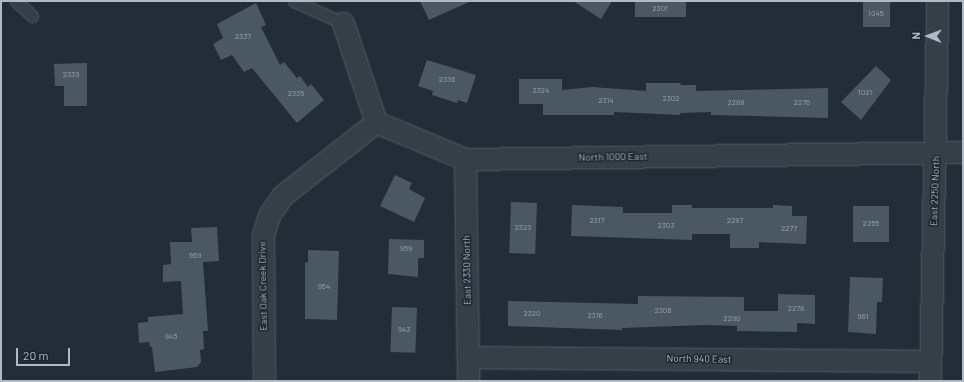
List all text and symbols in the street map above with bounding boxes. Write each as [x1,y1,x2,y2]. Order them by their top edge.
house number: 2301 [652,4,668,14]
house number: 1045 [868,9,884,19]
north arrow [908,16,948,56]
house number: 2337 [235,32,251,42]
text: N [909,32,922,40]
house number: 2339 [63,70,79,80]
house number: 2336 [439,75,455,85]
house number: 2324 [532,86,550,96]
house number: 1021 [858,88,872,98]
house number: 2335 [288,89,304,99]
house number: 2302 [662,94,680,104]
house number: 2314 [598,96,614,106]
house number: 2288 [728,98,744,108]
house number: 2276 [794,98,810,108]
street label: North 1000 East [578,150,648,164]
street label: East 2250 North [928,156,942,226]
house number: 2317 [590,216,604,226]
house number: 2287 [727,216,743,226]
house number: 2255 [863,219,879,229]
house number: 2303 [658,221,674,231]
house number: 2323 [515,223,531,233]
house number: 2277 [781,224,797,234]
street label: East 2330 North [460,235,474,305]
street label: East Oak Creek Drive [256,241,270,331]
house number: 959 [400,244,412,254]
house number: 969 [189,251,201,261]
house number: 954 [318,282,330,292]
house number: 2278 [788,304,804,314]
house number: 2306 [655,306,671,316]
house number: 2320 [523,309,541,319]
house number: 2316 [587,311,603,321]
house number: 961 [858,312,868,322]
house number: 2290 [723,314,741,324]
house number: 943 [398,325,410,335]
house number: 945 [165,332,177,342]
scale bar [18,340,72,366]
text: 20 m [23,348,49,362]
street label: North 940 East [666,352,732,366]

